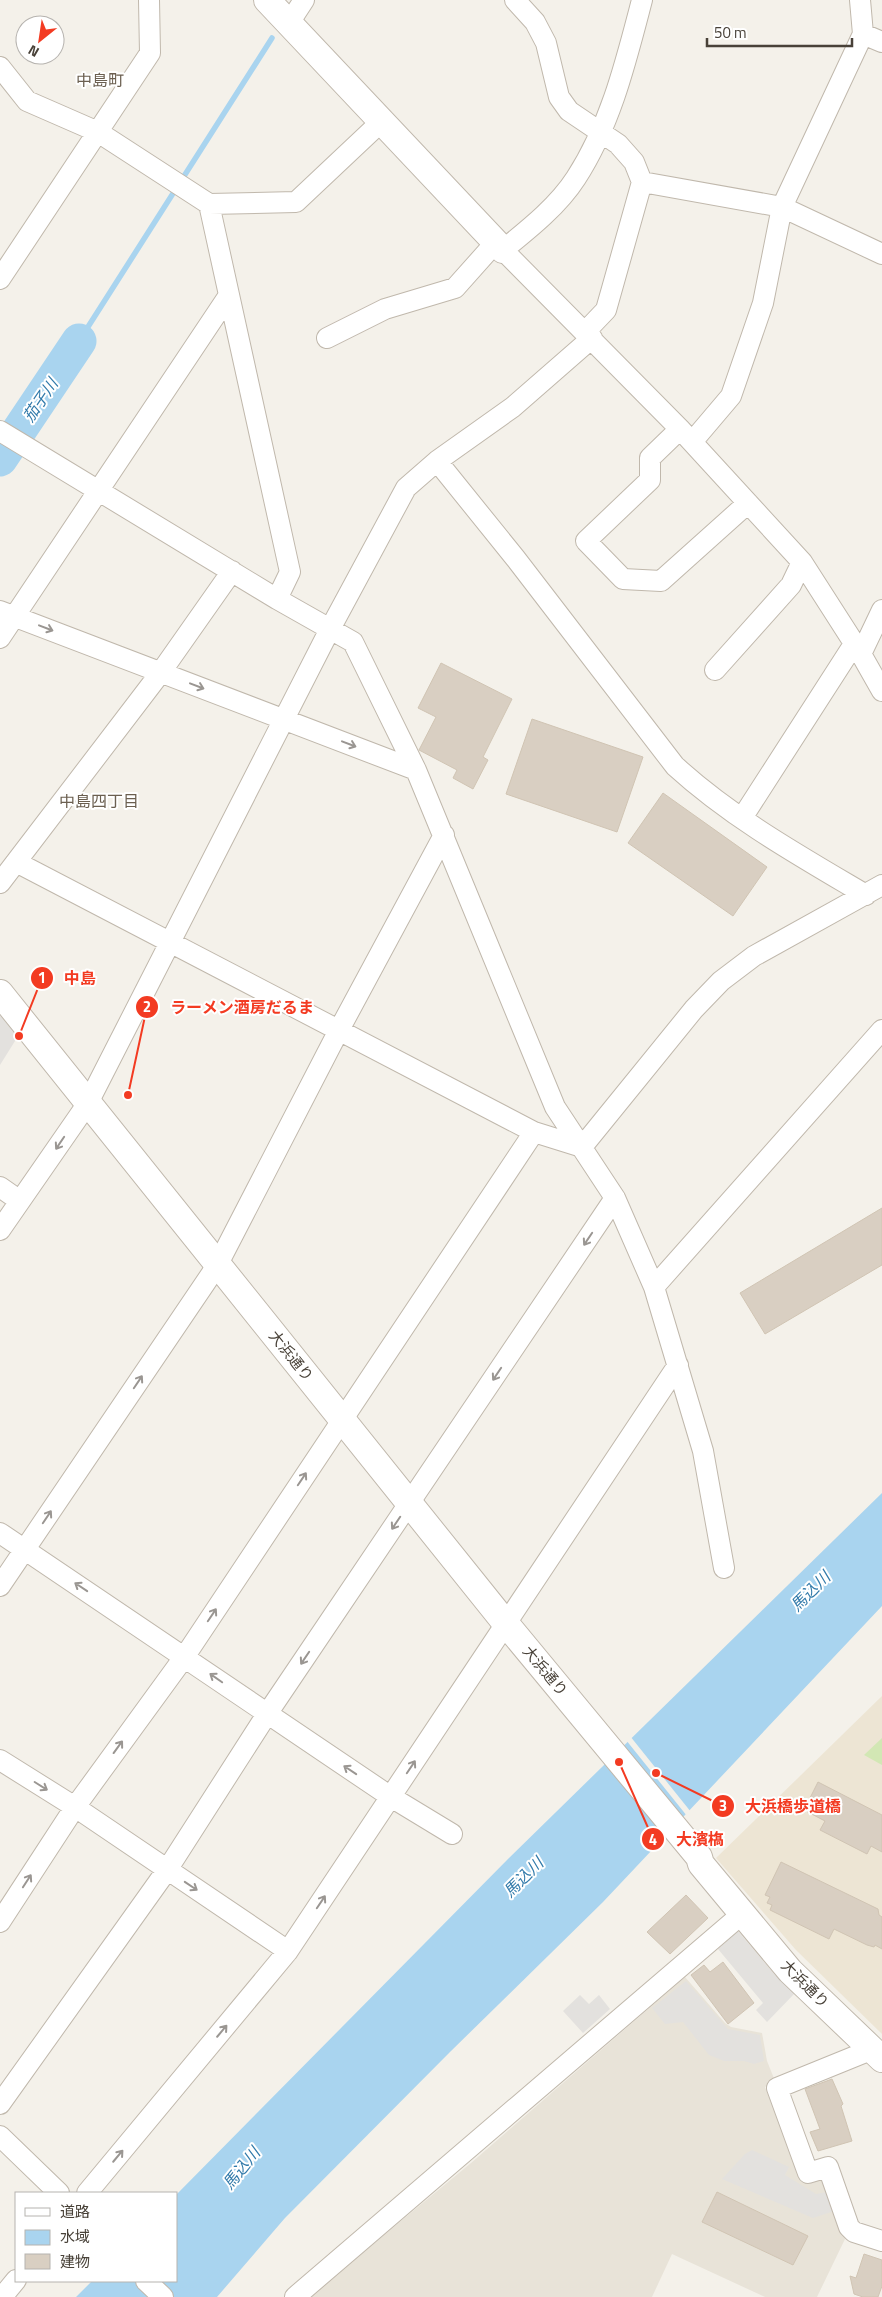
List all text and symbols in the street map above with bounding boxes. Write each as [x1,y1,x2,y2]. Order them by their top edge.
north arrow [15,15,65,65]
scale bar [707,15,852,47]
text: 50 m [714,21,747,44]
text: N [24,40,43,63]
district label: 中島町 [76,68,124,92]
water label: 茄子川 [17,372,64,427]
one-way arrow [37,624,53,633]
one-way arrow [189,682,205,691]
one-way arrow [341,740,356,749]
district label: 中島四丁目 [59,789,139,813]
callout: 中島 [29,963,106,994]
text: 1 [38,966,46,989]
text: 中島 [64,966,96,990]
callout: ラーメン酒房だるま [135,991,324,1022]
text: 2 [143,995,151,1018]
text: ラーメン酒房だるま [170,995,314,1019]
one-way arrow [55,1135,65,1149]
one-way arrow [583,1232,593,1246]
street label: 大浜通り [264,1325,319,1386]
one-way arrow [492,1366,502,1380]
one-way arrow [133,1375,143,1389]
one-way arrow [297,1473,307,1487]
one-way arrow [42,1510,52,1524]
one-way arrow [391,1516,401,1530]
water label: 馬込川 [785,1564,837,1616]
one-way arrow [74,1582,88,1592]
one-way arrow [208,1608,218,1622]
street label: 大浜通り [517,1640,573,1701]
one-way arrow [300,1650,310,1664]
one-way arrow [209,1673,223,1683]
one-way arrow [113,1740,123,1754]
one-way arrow [406,1760,416,1774]
one-way arrow [343,1765,357,1775]
one-way arrow [34,1781,48,1791]
callout: 大浜橋歩道橋 [710,1791,851,1822]
text: 3 [719,1794,727,1817]
text: 大浜橋歩道橋 [745,1794,841,1818]
callout: 大濱𣘺 [641,1824,734,1855]
text: 大濱𣘺 [676,1827,724,1851]
text: 4 [649,1828,657,1851]
water label: 馬込川 [498,1850,550,1902]
one-way arrow [22,1875,32,1889]
one-way arrow [184,1881,198,1891]
one-way arrow [316,1895,326,1909]
street label: 大浜通り [776,1954,835,2013]
one-way arrow [217,2024,228,2037]
water label: 馬込川 [217,2140,267,2194]
one-way arrow [113,2149,124,2162]
legend [15,2192,178,2282]
text: 道路 [60,2200,90,2223]
text: 水域 [60,2225,90,2248]
text: 建物 [60,2250,90,2273]

